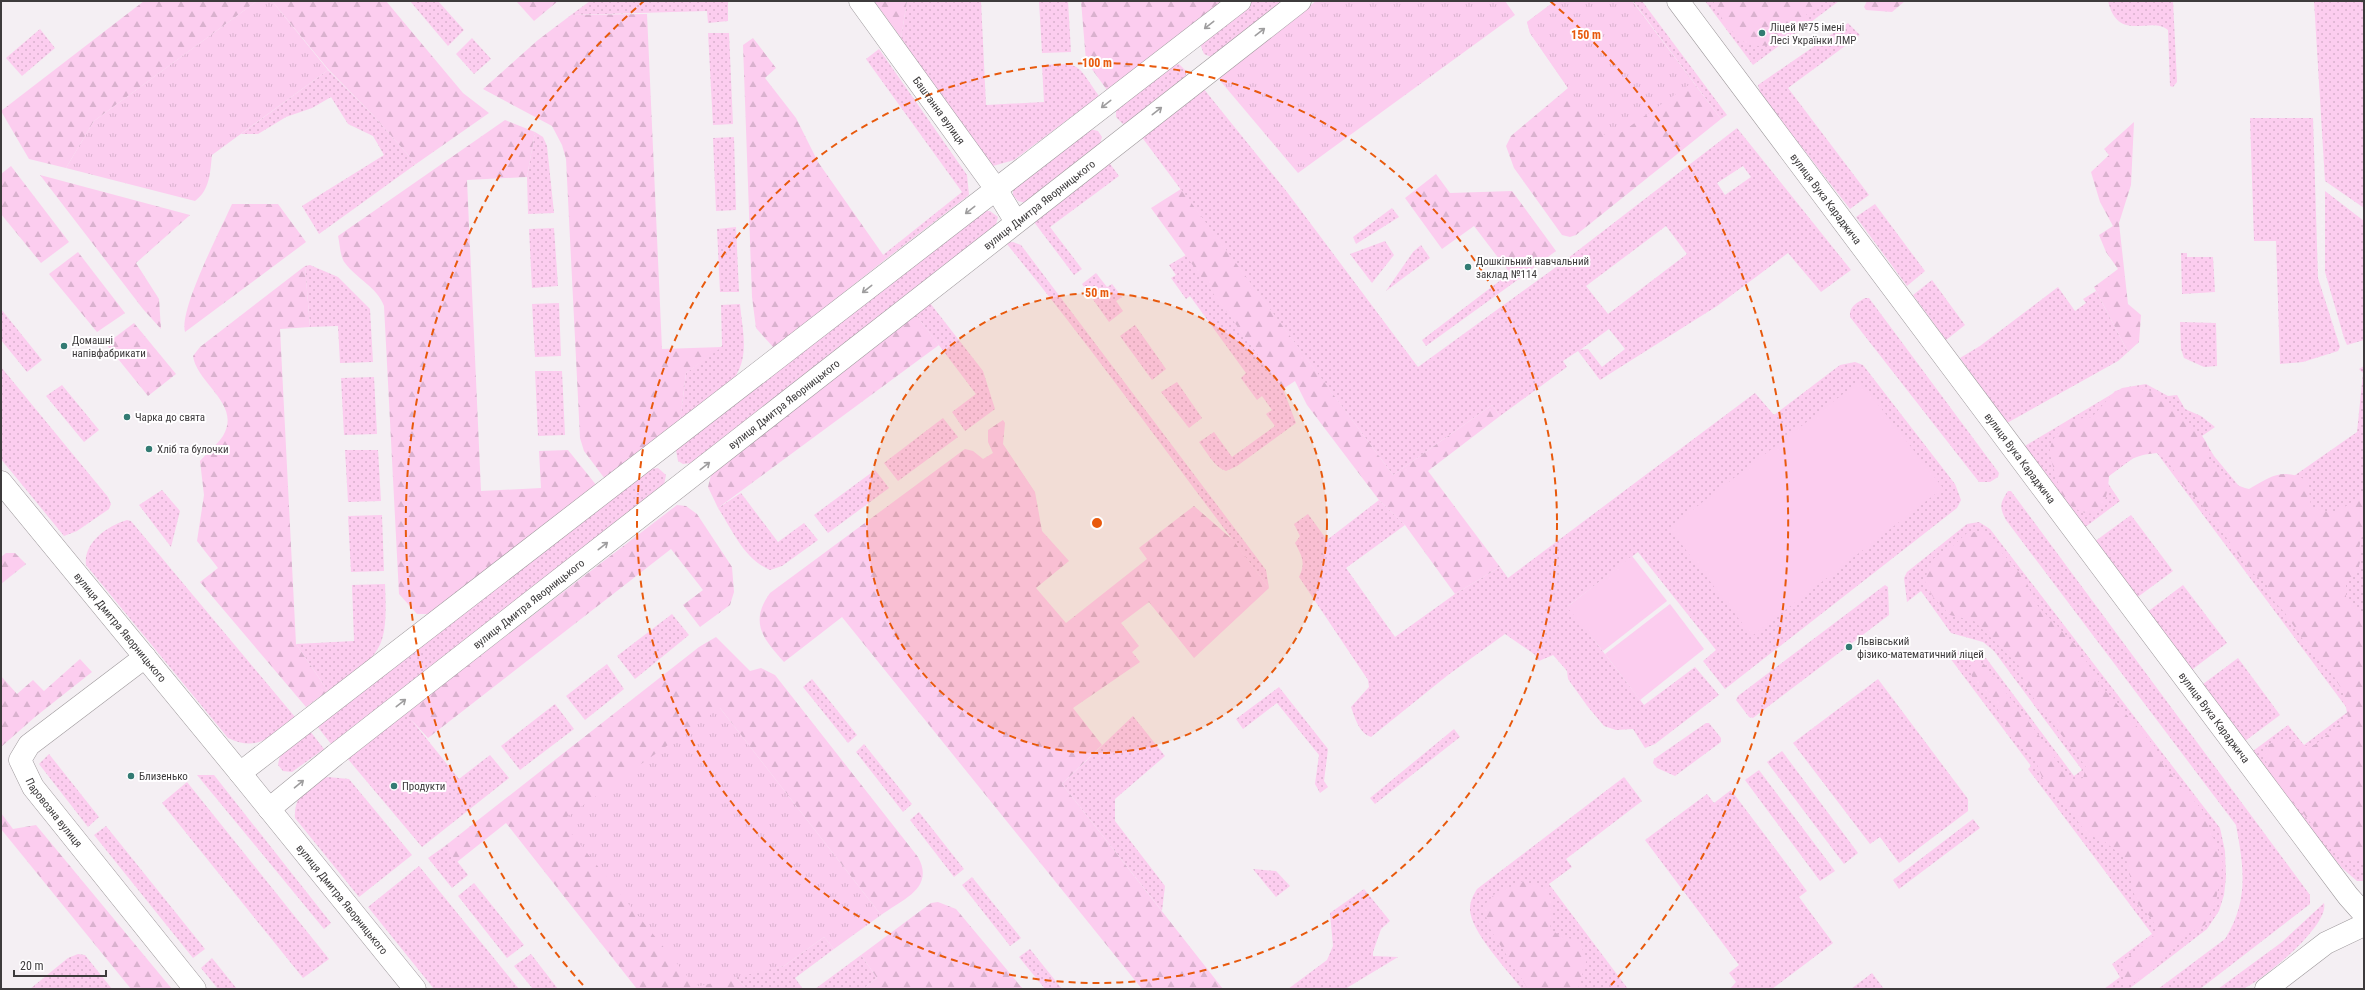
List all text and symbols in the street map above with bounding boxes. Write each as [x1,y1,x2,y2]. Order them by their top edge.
one-way arrow [1204,21,1215,29]
place label: Ліцей №75 імені Лесі Українки ЛМР [1770,21,1856,47]
one-way arrow [1254,27,1265,36]
text: 150 m [1571,28,1601,42]
marker: Ліцей №75 імені Лесі Українки ЛМР [1757,28,1767,38]
text: 100 m [1082,56,1112,70]
street label: Баштанна вулиця [910,74,968,147]
one-way arrow [1101,100,1112,109]
one-way arrow [1152,107,1163,116]
street label: вулиця Вука Караджича [1787,151,1864,247]
street label: вулиця Дмитра Яворницького [981,157,1098,253]
one-way arrow [965,205,976,214]
place label: Дошкільний навчальний заклад №114 [1476,255,1589,281]
marker: Дошкільний навчальний заклад №114 [1463,262,1473,272]
one-way arrow [862,285,873,293]
text: 50 m [1085,286,1109,300]
place label: Домашні напівфабрикати [72,334,146,360]
marker: Домашні напівфабрикати [59,341,69,351]
street label: вулиця Дмитра Яворницького [726,357,843,452]
street label: вулиця Вука Караджича [1982,410,2058,506]
place label: Чарка до свята [135,411,205,424]
marker: Чарка до свята [122,412,132,422]
place label: Хліб та булочки [157,443,229,456]
marker: Хліб та булочки [144,444,154,454]
one-way arrow [700,461,711,470]
centre of rings [1090,516,1104,530]
one-way arrow [597,541,608,550]
street label: вулиця Дмитра Яворницького [471,556,588,652]
street label: вулиця Дмитра Яворницького [71,570,169,685]
place label: Львівський фізико-математичний ліцей [1857,635,1984,661]
marker: Львівський фізико-математичний ліцей [1844,642,1854,652]
street label: вулиця Вука Караджича [2176,670,2252,766]
one-way arrow [395,699,406,708]
place label: Близенько [139,770,188,783]
marker: Близенько [126,771,136,781]
street label: Паровозна вулиця [23,776,85,850]
one-way arrow [294,780,305,789]
place label: Продукти [402,780,445,793]
marker: Продукти [389,781,399,791]
street label: вулиця Дмитра Яворницького [293,842,391,958]
scale bar [14,952,106,978]
text: 20 m [20,959,44,973]

